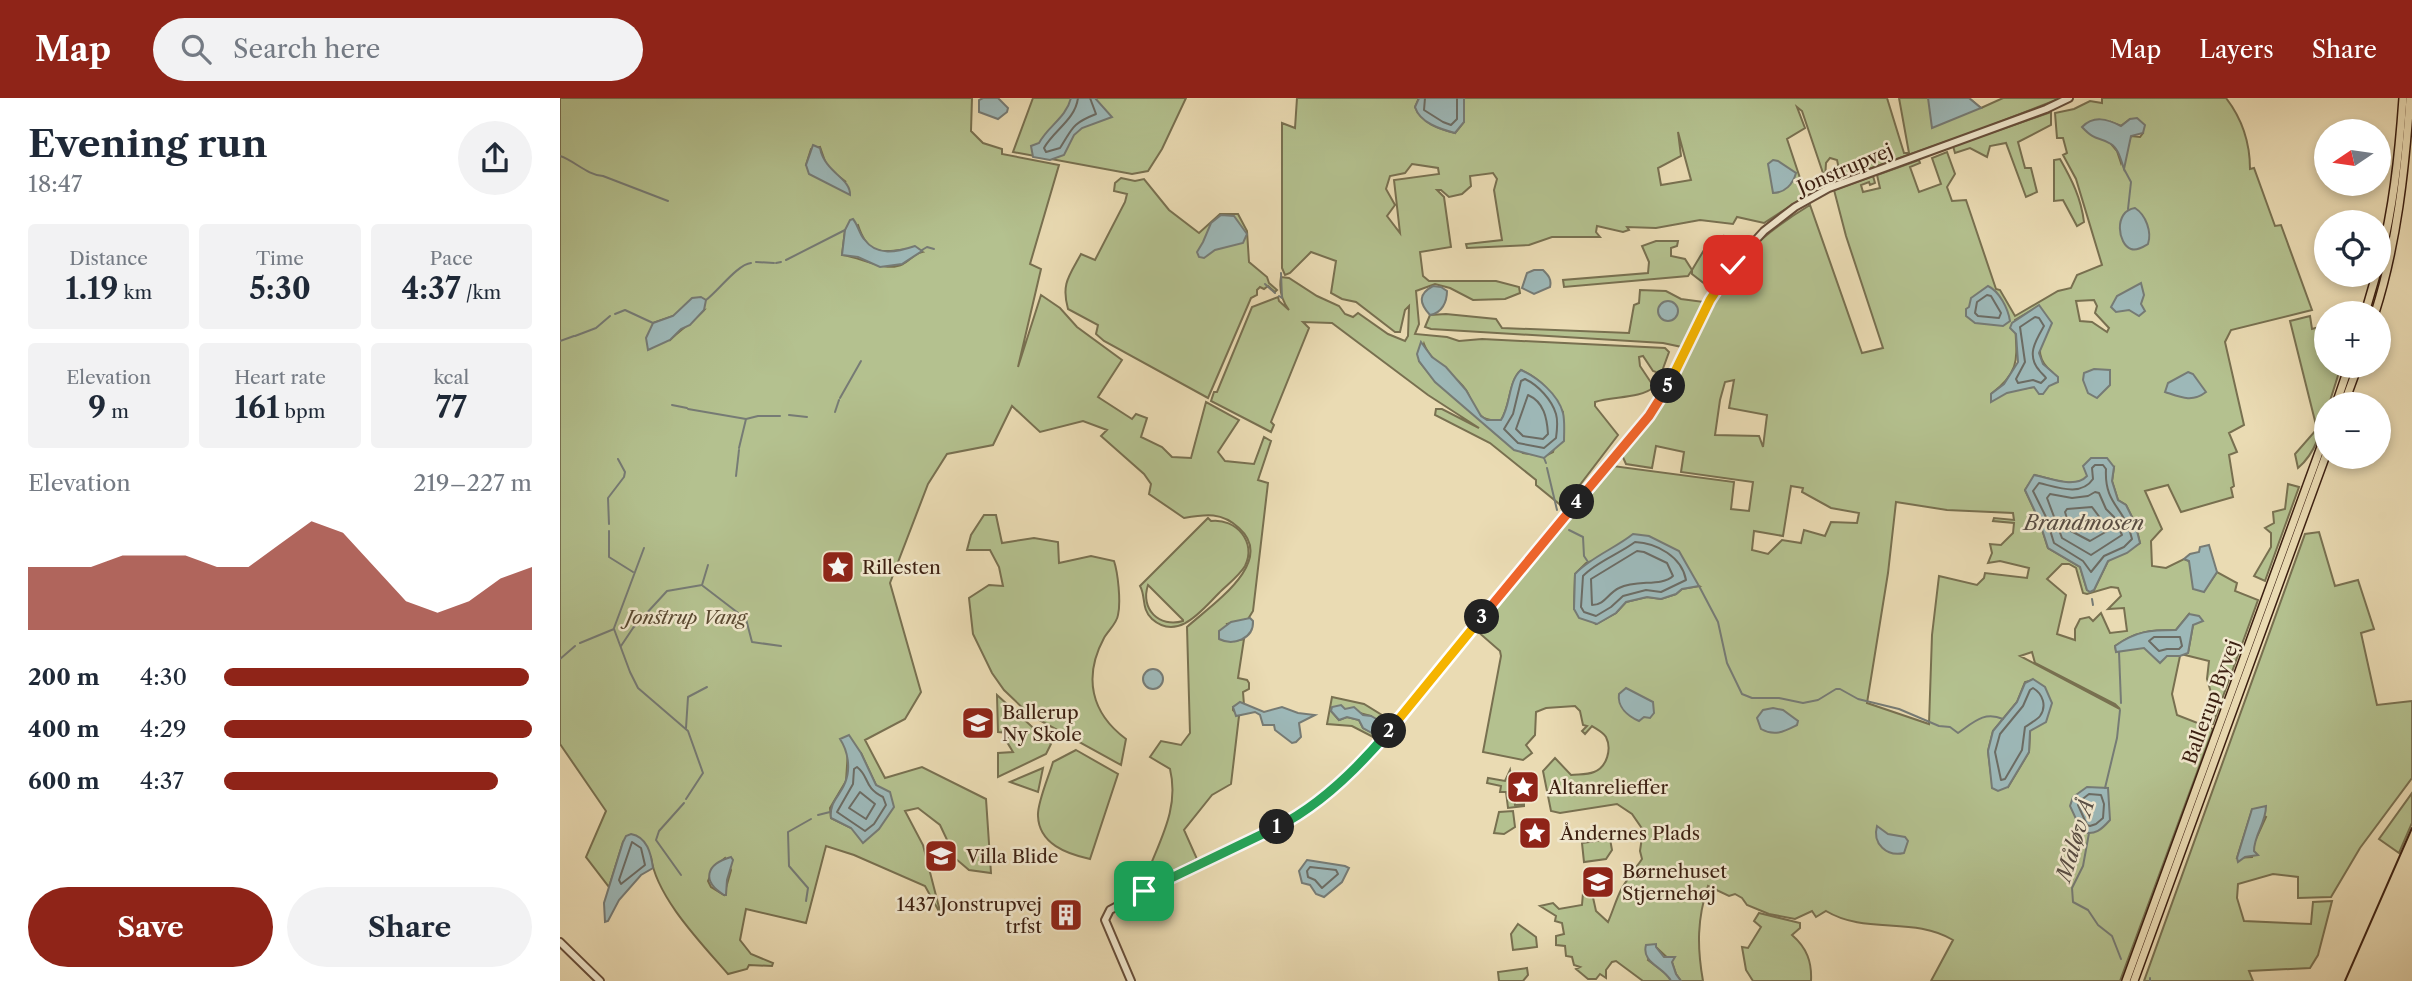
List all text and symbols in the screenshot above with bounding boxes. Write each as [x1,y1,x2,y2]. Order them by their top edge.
search box [153,18,643,81]
text: Map [35,29,111,70]
icon: search [177,30,215,68]
text: Search here [233,33,380,65]
text: Map [2110,35,2161,64]
text: Layers [2199,35,2274,64]
text: Share [2312,35,2377,64]
north arrow [2314,119,2390,196]
map controls [2314,119,2391,469]
text: Evening run [28,120,268,167]
button: share [458,121,532,195]
street label: Jonstrupvej [1791,139,1896,201]
text: 18:47 [28,170,82,198]
button: locate [2314,210,2391,287]
pin [1703,235,1763,295]
icon: check [1714,246,1752,284]
text: Distance [69,247,148,270]
text: Time [256,247,304,270]
text: Pace [430,247,473,270]
text: 1.19 [65,270,118,307]
text: 5:30 [249,270,311,307]
text: 4:37 [401,270,461,307]
text: km [118,281,152,304]
text: /km [461,281,501,304]
button: + [2314,301,2391,378]
text: Elevation [66,366,151,389]
text: Heart rate [234,366,326,389]
text: kcal [433,366,469,389]
pin: 5 [1650,368,1686,404]
text: 5 [1662,374,1673,397]
text: 9 [88,389,106,426]
text: 161 [235,389,279,426]
text: 77 [436,389,467,426]
button: − [2314,392,2391,469]
text: m [106,400,129,423]
text: bpm [279,400,325,423]
text: Elevation [28,469,131,497]
text: 219–227 m [413,469,532,497]
pin: 4 [1560,484,1594,520]
text: 4 [1571,490,1582,513]
water label: Brandmosen [2022,510,2144,535]
place icon: Rillesten [819,548,857,586]
place label: Rillesten [862,556,941,579]
pin: 3 [1464,600,1500,634]
text: 3 [1476,605,1487,628]
park label: Jonstrup Vang [621,606,749,629]
street label: Ballerup Byvej [2178,636,2244,768]
text: 200 m [28,663,100,691]
text: 4:30 [140,663,187,691]
place label: Ballerup Ny Skole [1002,701,1082,746]
school or university icon: Ballerup Ny Skole [959,704,997,742]
pin: 2 [1372,714,1406,748]
text: 400 m [28,715,100,743]
text: 4:29 [140,715,186,743]
text: 2 [1383,719,1394,742]
text: 600 m [28,767,100,795]
text: 4:37 [140,767,184,795]
place icon: Altanrelieffer [1504,768,1542,806]
place label: Altanrelieffer [1547,776,1668,799]
water label: Måløv Å [2050,796,2099,887]
pin: 1 [1260,810,1294,844]
place icon: Åndernes Plads [1516,814,1554,852]
text: 1 [1272,815,1281,838]
place label: Åndernes Plads [1559,822,1700,845]
school or university icon: Villa Blide [922,837,960,875]
place label: Villa Blide [965,845,1058,868]
place label: Børnehuset Stjernehøj [1622,860,1727,905]
pin [1114,861,1174,921]
school or university icon: Børnehuset Stjernehøj [1579,863,1617,901]
icon: arrive [1125,872,1163,910]
button: Save [28,887,273,967]
button: Share [287,887,532,967]
place label: 1437 Jonstrupvej trfst [896,893,1042,938]
building icon: 1437 Jonstrupvej trfst [1047,896,1085,934]

